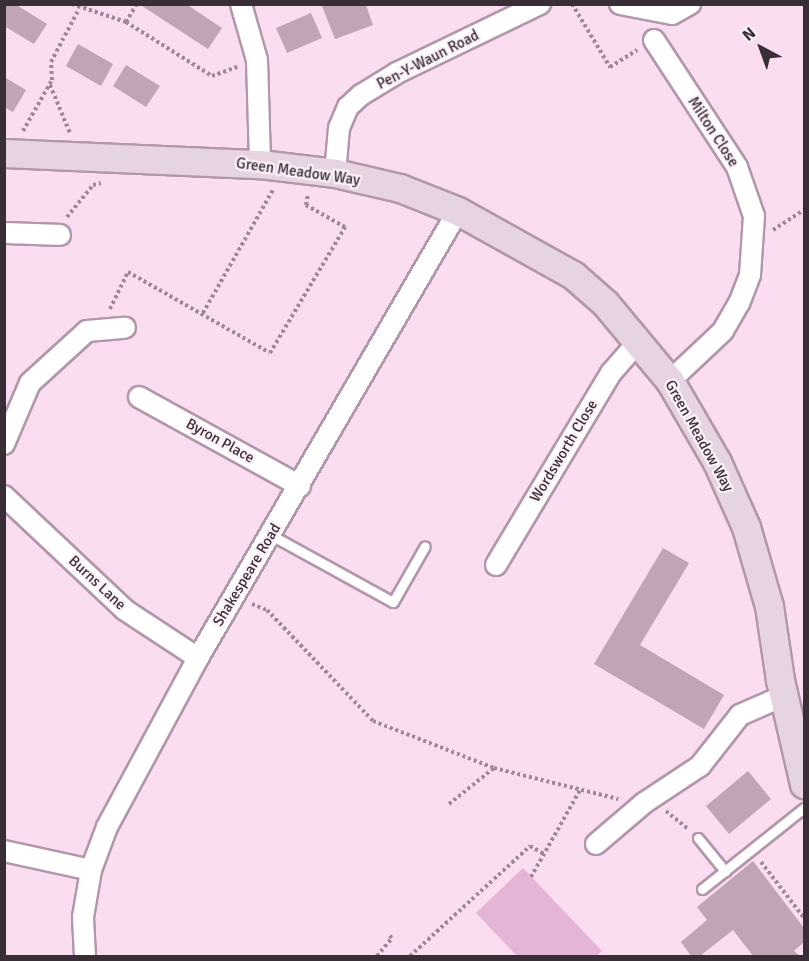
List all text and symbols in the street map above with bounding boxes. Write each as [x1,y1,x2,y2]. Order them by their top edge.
north arrow [731,18,791,78]
text: N [738,23,760,46]
street label: Pen-Y-Waun Road [374,27,482,93]
street label: Milton Close [684,94,742,170]
street label: Green Meadow Way [235,154,361,190]
street label: Green Meadow Way [661,377,737,495]
street label: Wordsworth Close [526,397,602,505]
street label: Byron Place [183,415,257,467]
street label: Shakespeare Road [209,520,285,630]
street label: Burns Lane [65,552,129,614]

